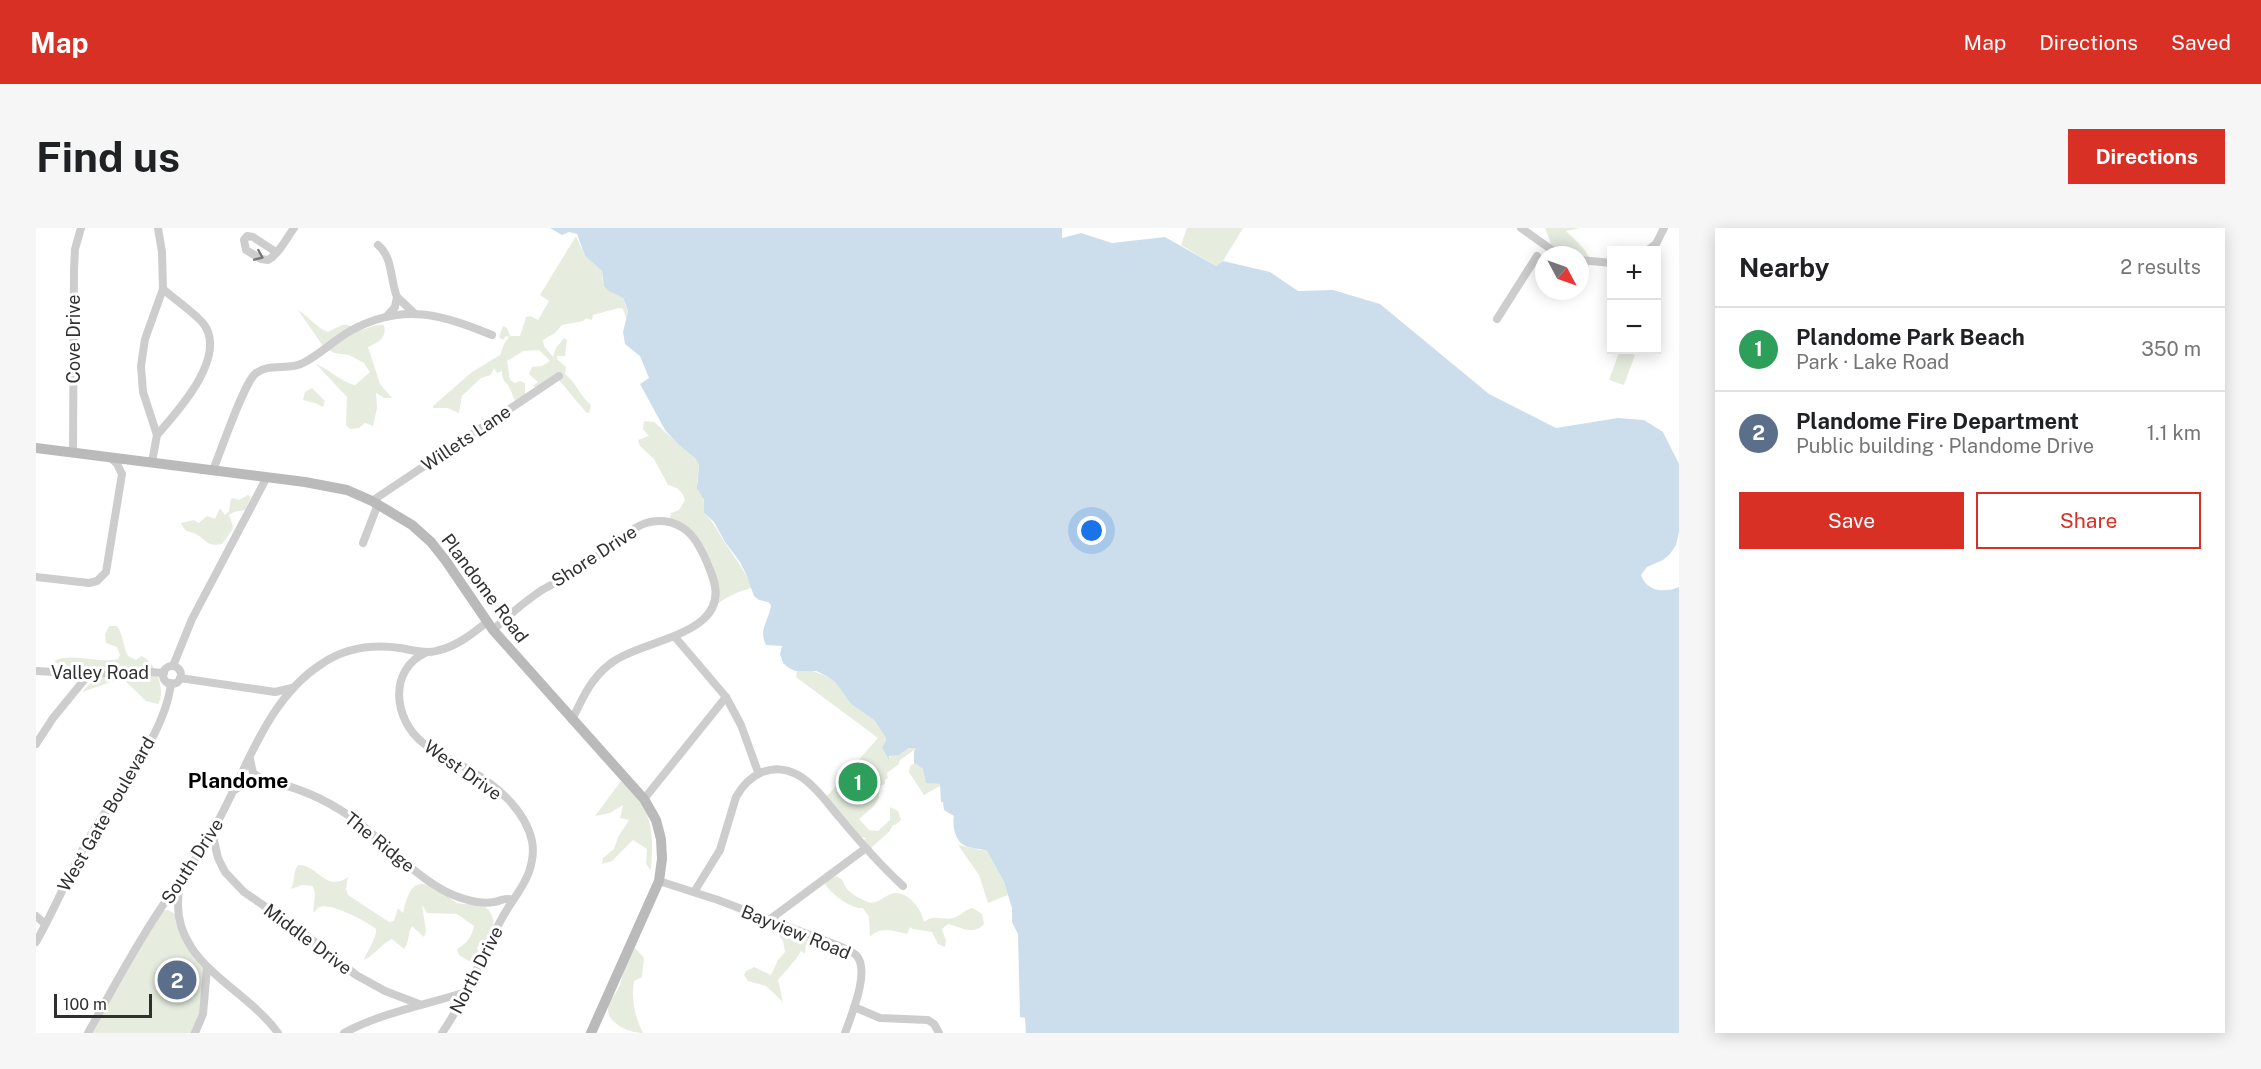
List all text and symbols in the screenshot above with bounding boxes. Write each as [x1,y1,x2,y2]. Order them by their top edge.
text: Map [30,26,89,59]
text: Map [1964,30,2006,55]
text: Directions [2039,30,2138,55]
text: Saved [2171,30,2231,55]
button: Directions [2068,129,2225,184]
text: Find us [36,132,180,181]
north arrow [1535,246,1589,300]
map controls [1607,246,1661,354]
button: + [1607,246,1661,300]
one-way arrow [252,249,263,261]
text: Nearby [1739,252,1829,283]
text: 2 results [2120,255,2201,279]
street label: Cove Drive [63,295,84,383]
button: − [1607,300,1661,354]
text: Plandome Park Beach [1796,324,2025,350]
text: 1 [1754,337,1763,361]
text: 350 m [2141,337,2201,361]
text: Park · Lake Road [1796,350,1949,374]
street label: Willets Lane [418,401,514,475]
text: Plandome Fire Department [1796,408,2079,434]
text: 2 [1752,421,1765,445]
text: 1.1 km [2147,421,2201,445]
text: Public building · Plandome Drive [1796,434,2094,458]
button: Save [1739,492,1964,549]
button: Share [1976,492,2201,549]
your location [1077,516,1106,545]
street label: Shore Drive [548,521,640,591]
street label: Plandome Road [437,529,533,647]
street label: Valley Road [51,662,149,683]
street label: West Gate Boulevard [53,733,159,895]
street label: West Drive [420,736,506,804]
pin: 1 [838,760,878,804]
district label: Plandome [188,768,288,793]
street label: The Ridge [341,807,419,877]
street label: South Drive [157,814,227,908]
street label: Middle Drive [260,899,356,979]
street label: Bayview Road [738,901,854,963]
street label: North Drive [445,923,507,1017]
pin: 2 [158,958,196,1002]
scale bar [54,991,152,1018]
text: 100 m [63,995,107,1014]

